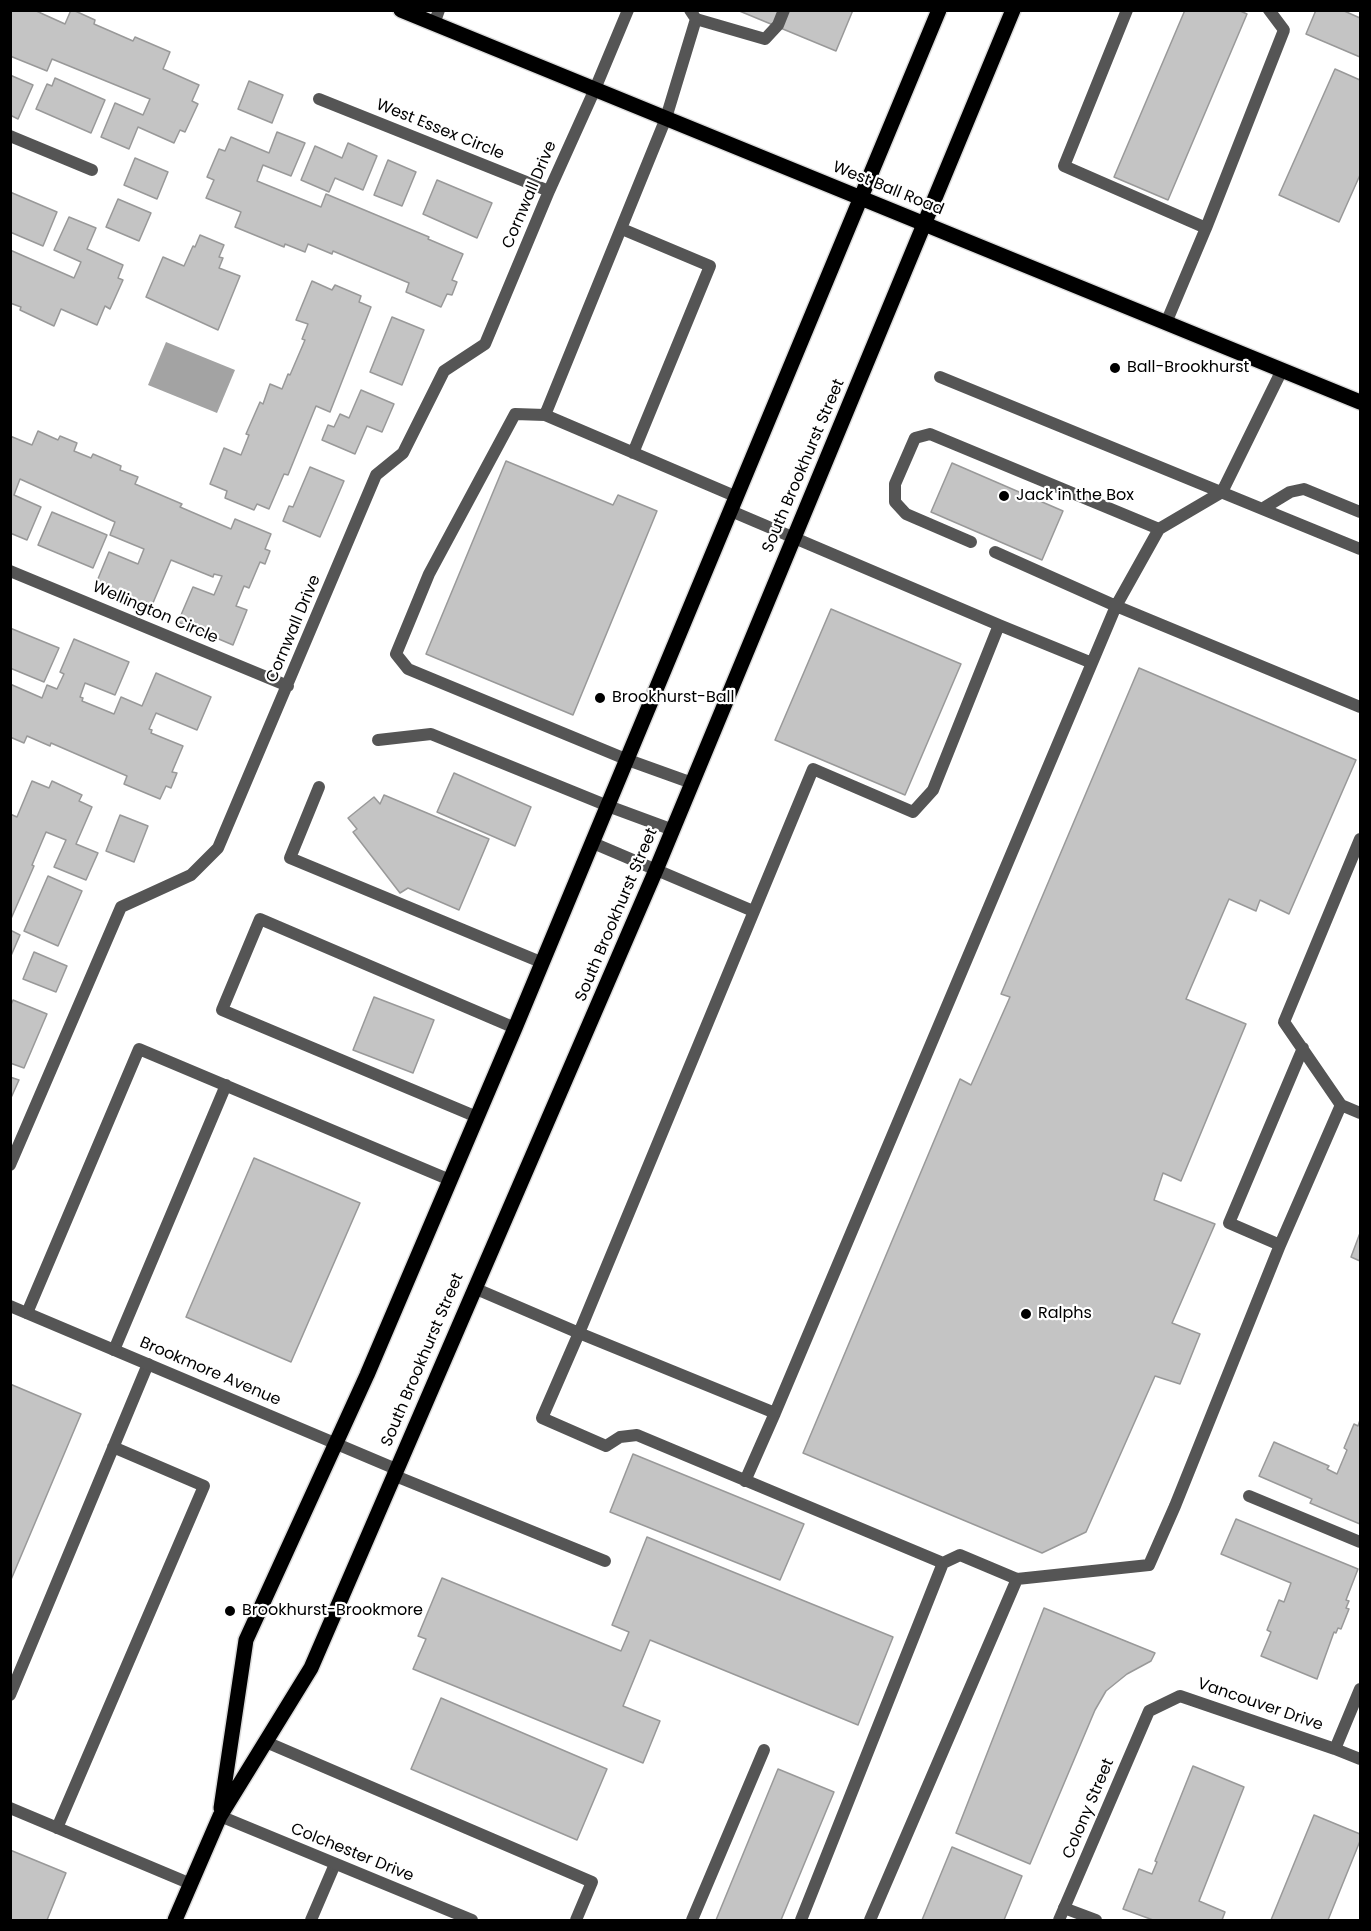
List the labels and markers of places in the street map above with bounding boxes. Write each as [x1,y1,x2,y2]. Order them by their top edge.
place label: Ball-Brookhurst [1127,358,1249,378]
marker: Ball-Brookhurst [1108,361,1122,375]
place label: Jack in the Box [1016,486,1134,506]
marker: Jack in the Box [997,489,1011,503]
place label: Brookhurst-Ball [612,688,734,708]
marker: Brookhurst-Ball [593,691,607,705]
place label: Ralphs [1038,1304,1092,1324]
marker: Ralphs [1019,1307,1033,1321]
place label: Brookhurst-Brookmore [242,1601,423,1621]
marker: Brookhurst-Brookmore [223,1604,237,1618]

